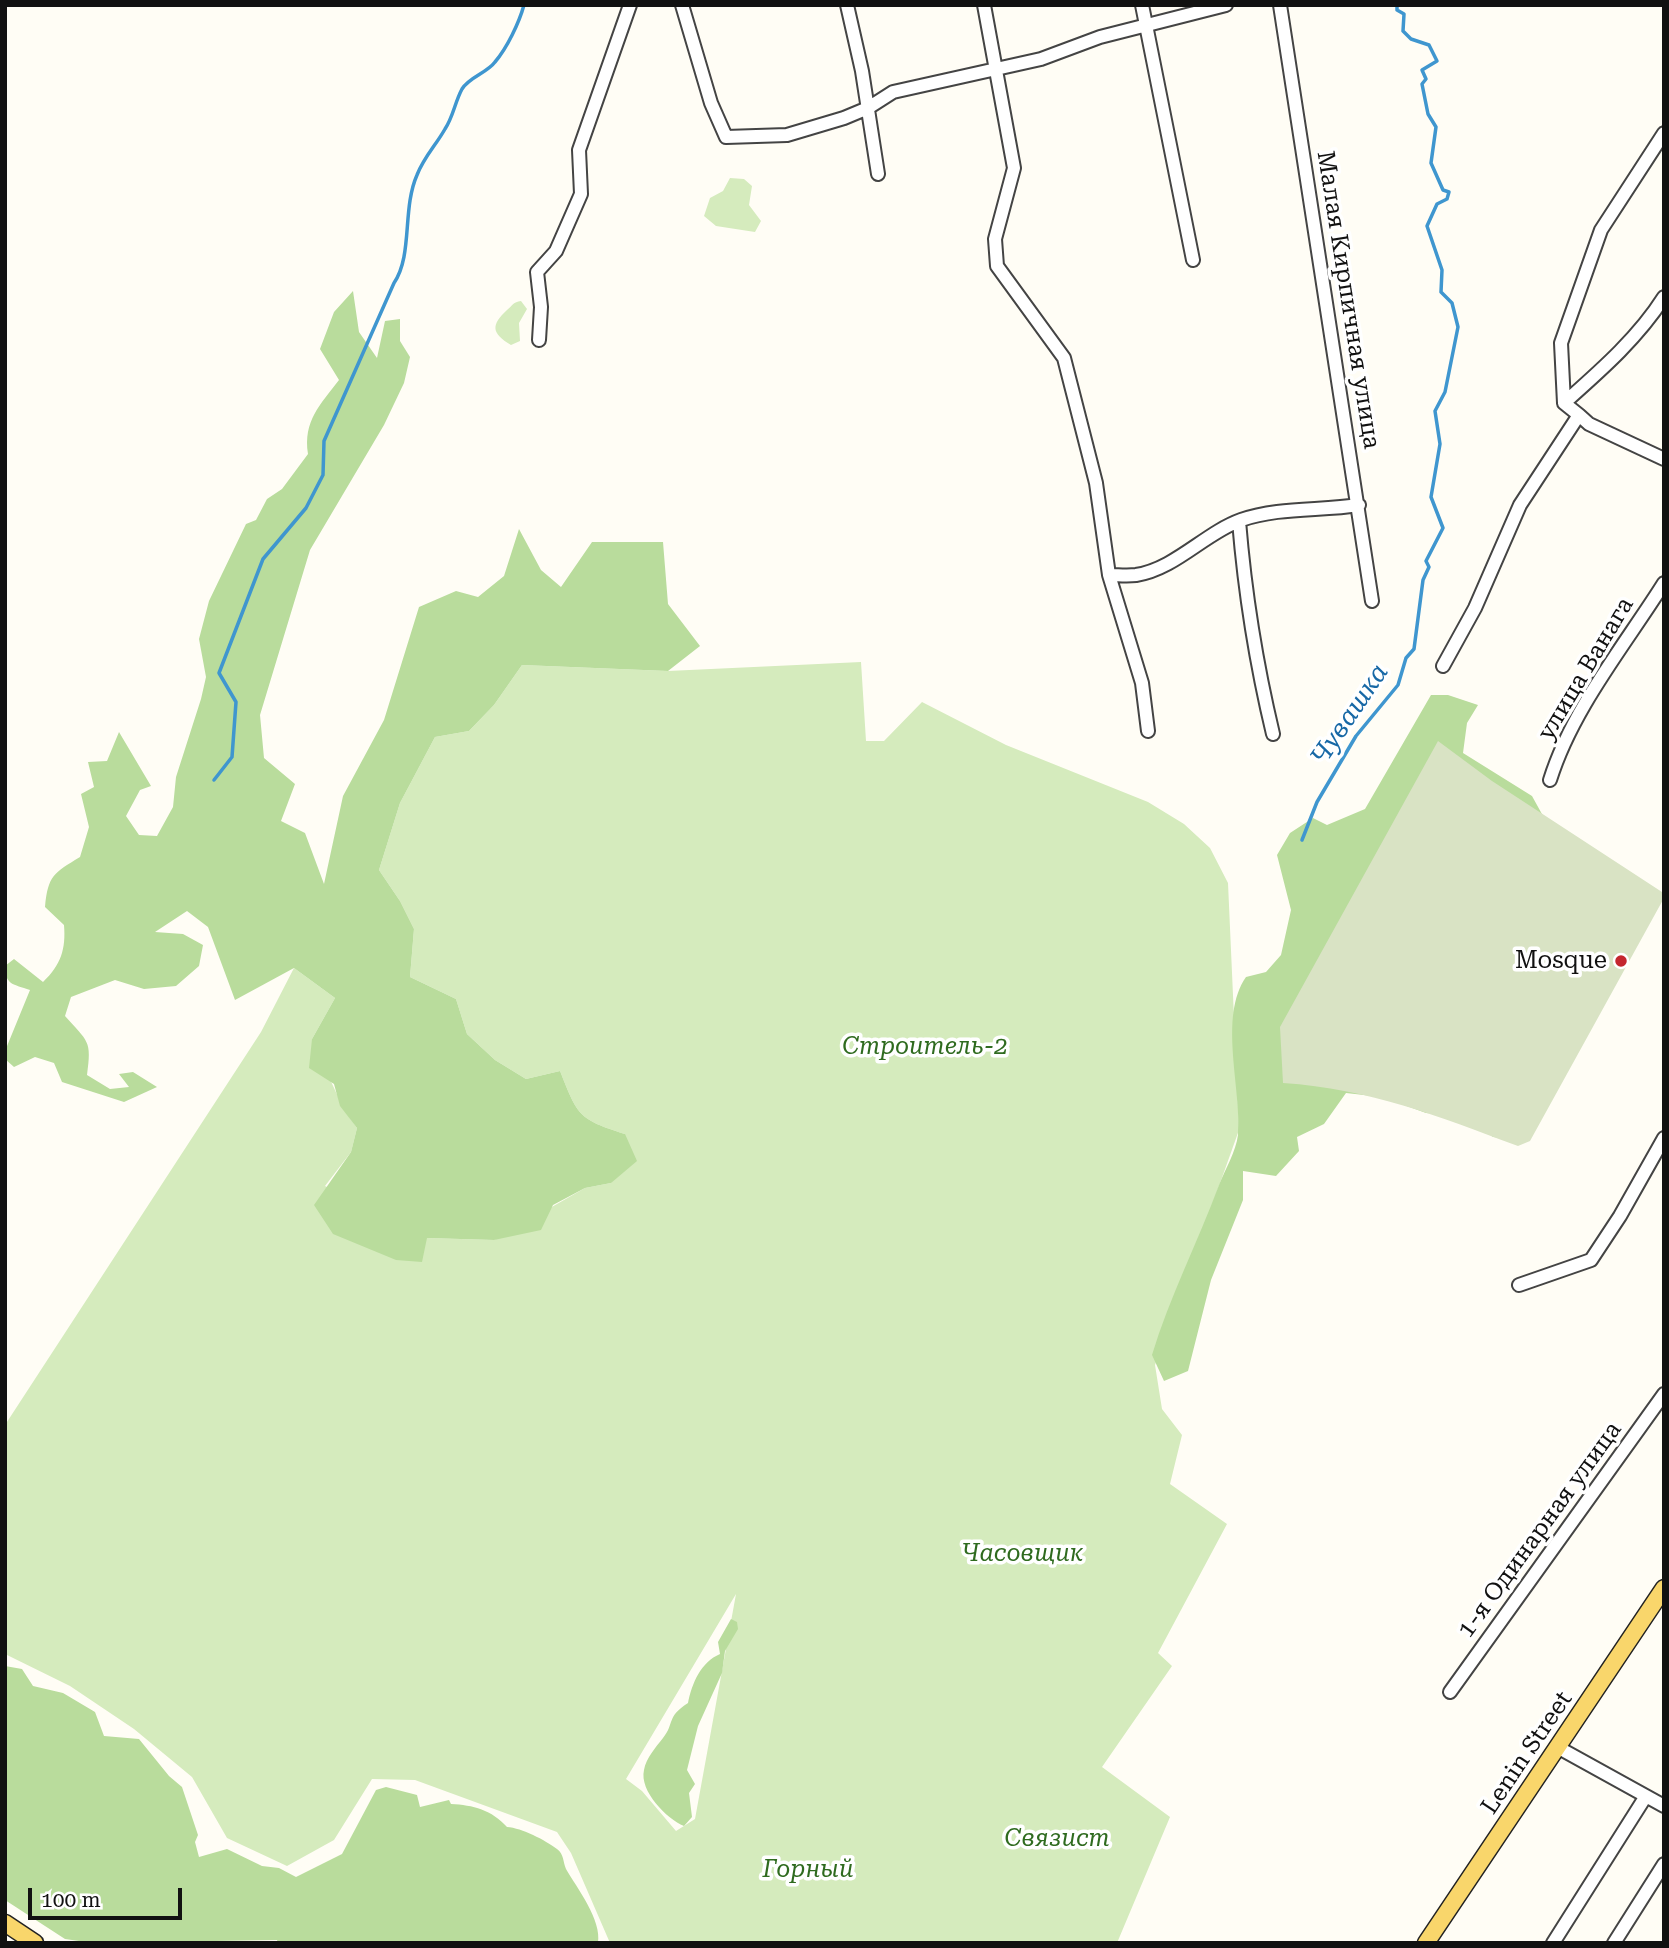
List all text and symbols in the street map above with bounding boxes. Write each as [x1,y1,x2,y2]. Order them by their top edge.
street label: Малая Кирпичная улица [1310,149,1386,451]
street label: улица Ванага [1532,592,1640,746]
water label: Чувашка [1305,658,1395,772]
place label: Mosque [1515,947,1607,975]
marker: Mosque [1613,953,1629,969]
park label: Строитель-2 [842,1033,1008,1061]
street label: 1-я Одинарная улица [1452,1416,1628,1644]
park label: Часовщик [961,1540,1083,1568]
street label: Lenin Street [1475,1686,1579,1820]
park label: Связист [1004,1825,1110,1853]
park label: Горный [762,1856,854,1884]
scale bar [32,1874,186,1918]
text: 100 m [41,1888,101,1912]

